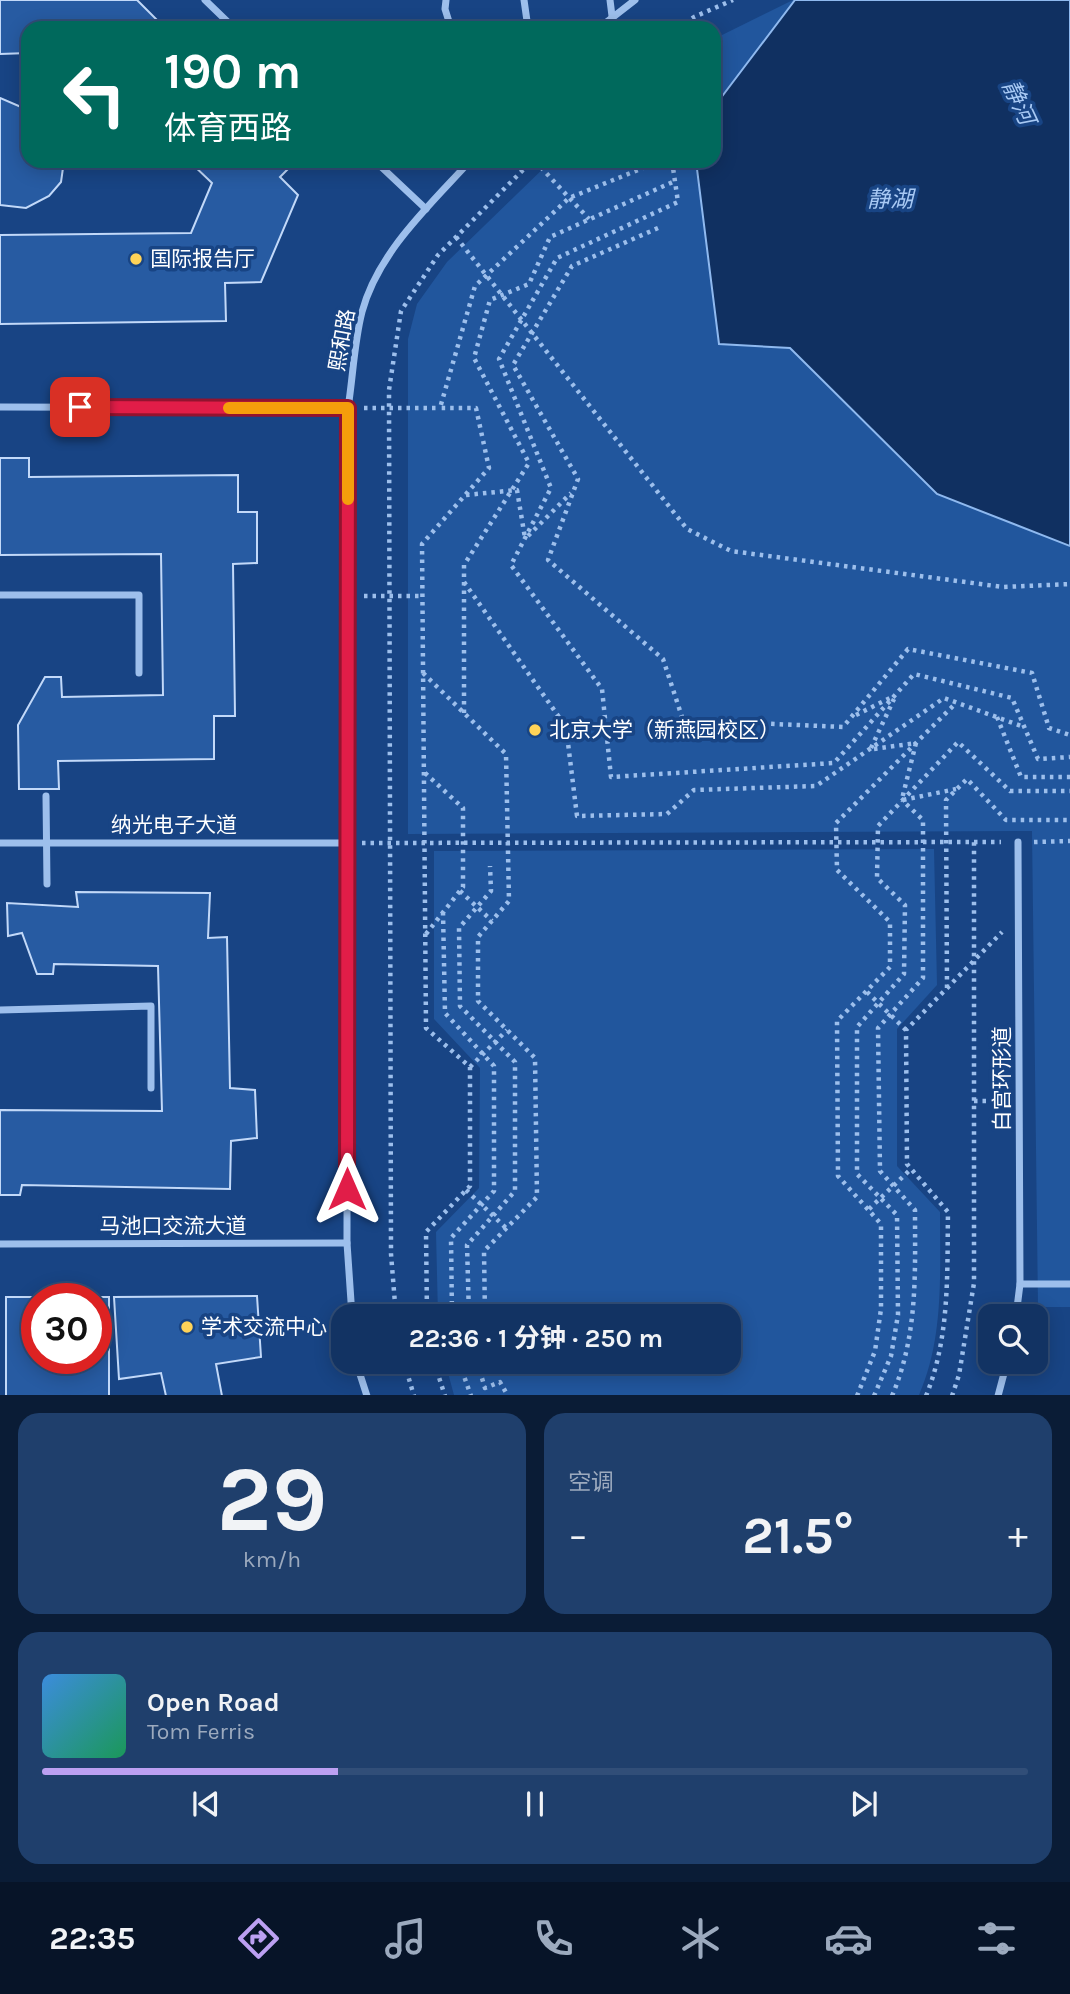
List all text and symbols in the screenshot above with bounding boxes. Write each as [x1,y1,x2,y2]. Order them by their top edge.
text: 190 m [164,43,301,100]
icon: left [49,49,140,140]
water label: 静河 [997,76,1042,132]
text: 体育西路 [164,110,292,147]
water label: 静湖 [867,186,916,213]
place label: 国际报告厅 [150,247,255,271]
marker: 国际报告厅 [128,251,144,267]
street label: 熙和路 [325,307,359,373]
pin [50,377,110,437]
icon: arrive [61,388,99,426]
place label: 北京大学（新燕园校区） [549,718,780,742]
marker: 北京大学（新燕园校区） [527,722,543,738]
street label: 纳光电子大道 [111,813,237,837]
street label: 白宫环形道 [990,1027,1014,1132]
position arrow [310,1152,384,1226]
street label: 马池口交流大道 [100,1214,247,1238]
speed limit sign: 30 [21,1283,112,1374]
map controls [978,1304,1048,1374]
button: search [978,1304,1048,1374]
place label: 学术交流中心 [201,1315,327,1339]
marker: 学术交流中心 [179,1319,195,1335]
text: 22:36 · 1 分钟 · 250 m [409,1323,663,1354]
text: 29 [217,1447,327,1553]
text: 空调 [568,1469,614,1496]
text: 21.5° [742,1505,854,1566]
text: − [568,1513,588,1558]
text: + [1008,1513,1028,1558]
text: km/h [243,1546,301,1573]
text: Open Road [147,1687,280,1718]
text: Tom Ferris [147,1718,255,1745]
icon: previous [187,1785,225,1823]
icon: pause [516,1785,554,1823]
icon: next [845,1785,883,1823]
icon: directions [234,1914,283,1963]
icon: music [381,1914,430,1963]
icon: phone [529,1914,578,1963]
icon: climate [676,1914,725,1963]
icon: car [824,1914,873,1963]
icon: filters [972,1914,1021,1963]
text: 22:35 [49,1920,135,1957]

